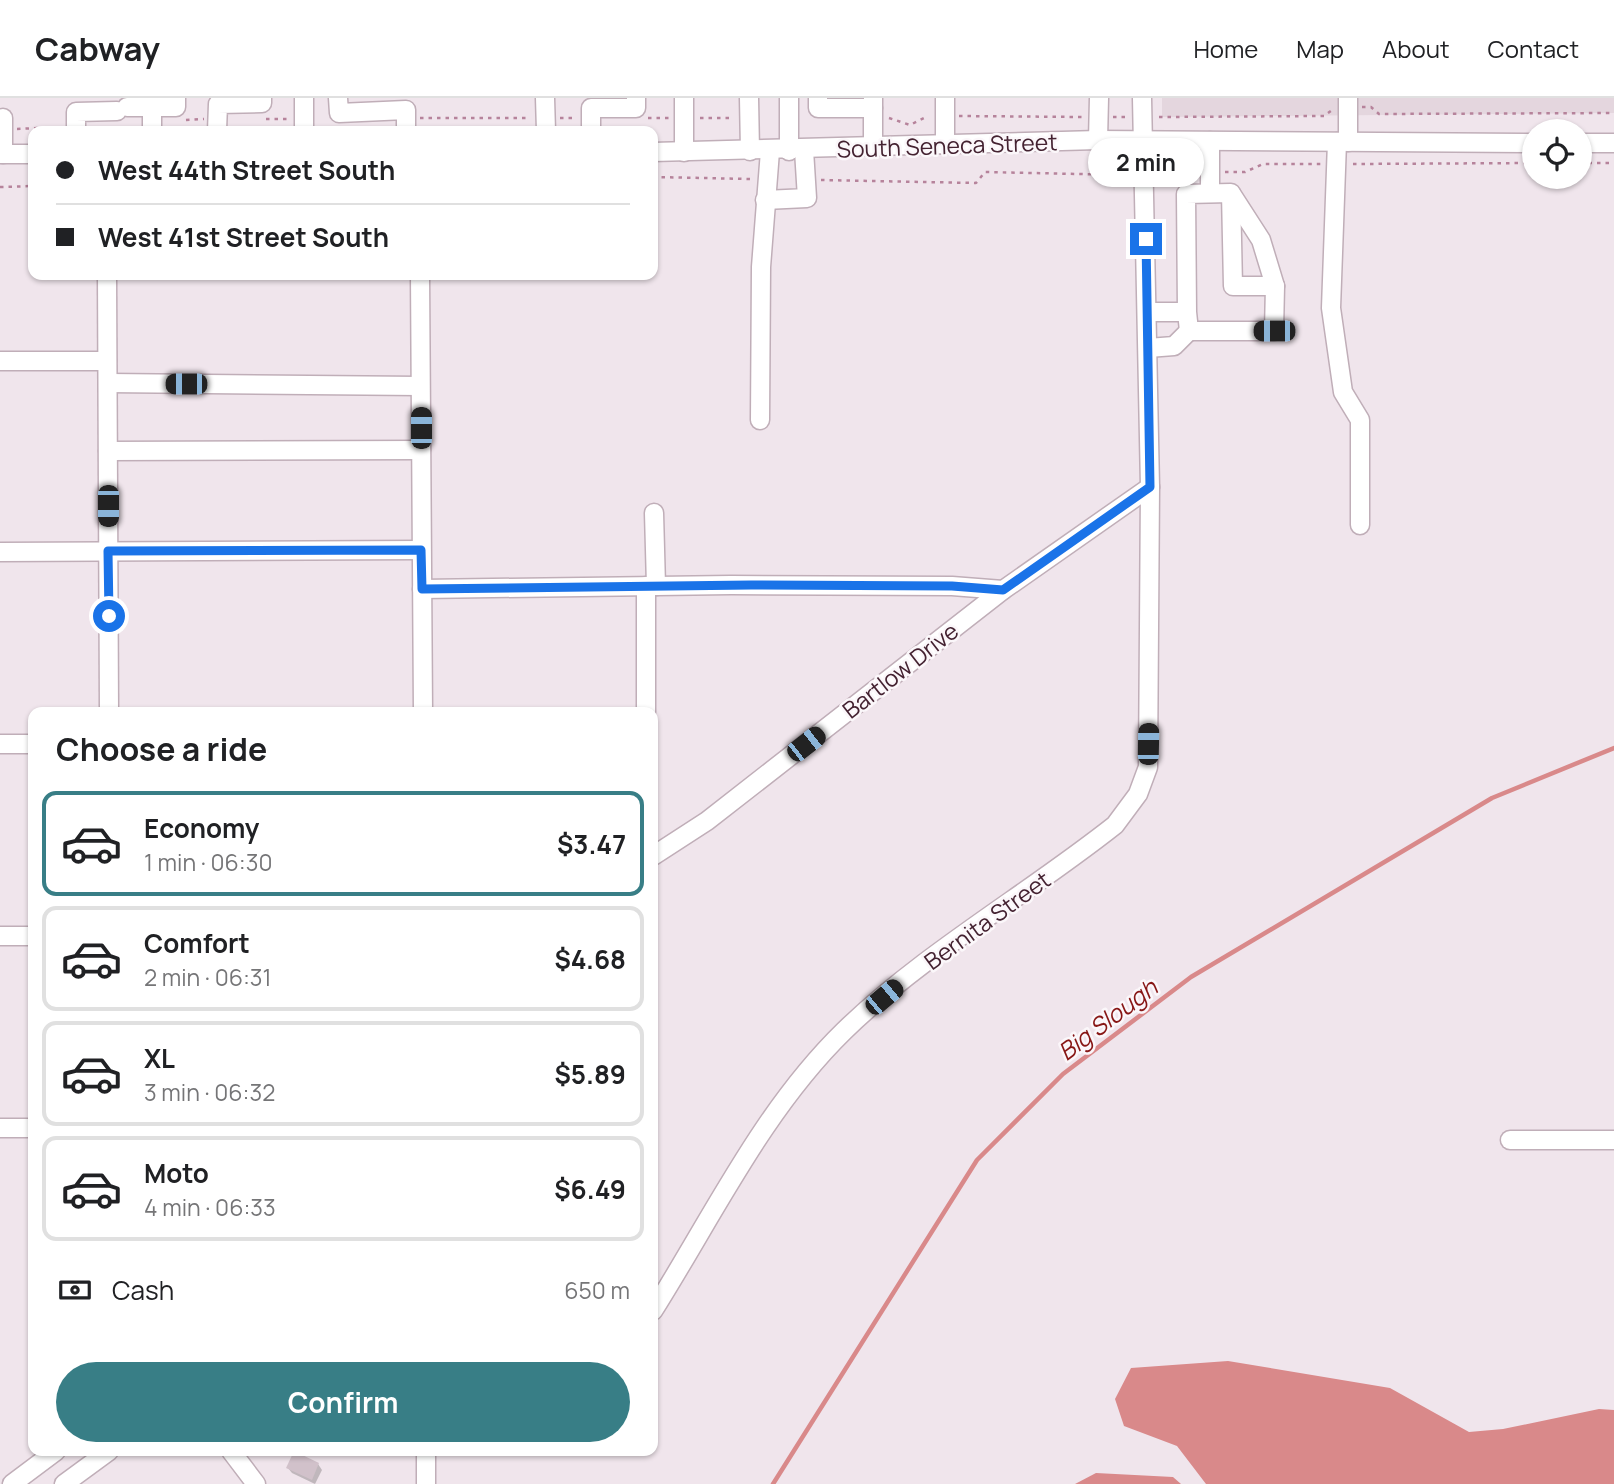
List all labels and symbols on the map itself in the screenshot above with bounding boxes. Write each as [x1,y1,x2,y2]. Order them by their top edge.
street label: South Seneca Street [836,125,1058,165]
callout: 2 min [1088,138,1204,186]
route end [1130,223,1162,255]
car [1254,321,1296,342]
car [166,374,208,395]
car [411,407,432,449]
car [98,485,119,527]
route start [93,600,125,632]
street label: Bartlow Drive [835,615,965,725]
car [783,723,830,765]
car [1138,723,1159,765]
street label: Bernita Street [917,863,1057,977]
water label: Big Slough [1050,970,1164,1067]
car [862,975,907,1019]

